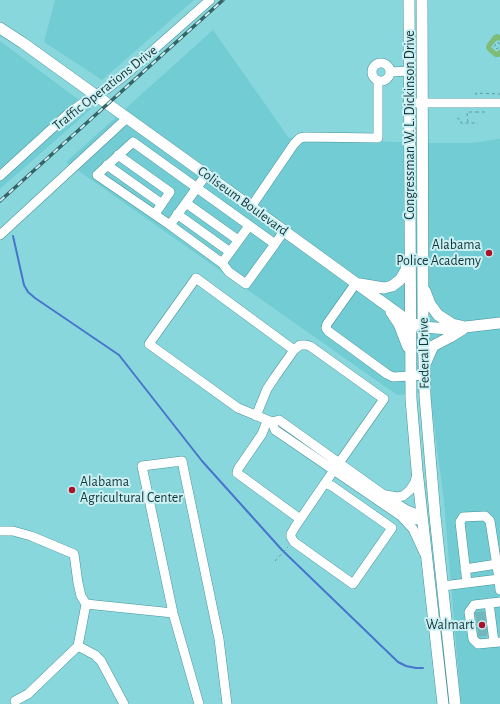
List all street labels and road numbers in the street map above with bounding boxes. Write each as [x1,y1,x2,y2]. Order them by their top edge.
street label: Congressman W. L. Dickinson Drive [402,30,418,220]
street label: Traffic Operations Drive [49,42,161,134]
street label: Coliseum Boulevard [194,162,292,240]
street label: Federal Drive [415,317,433,389]

